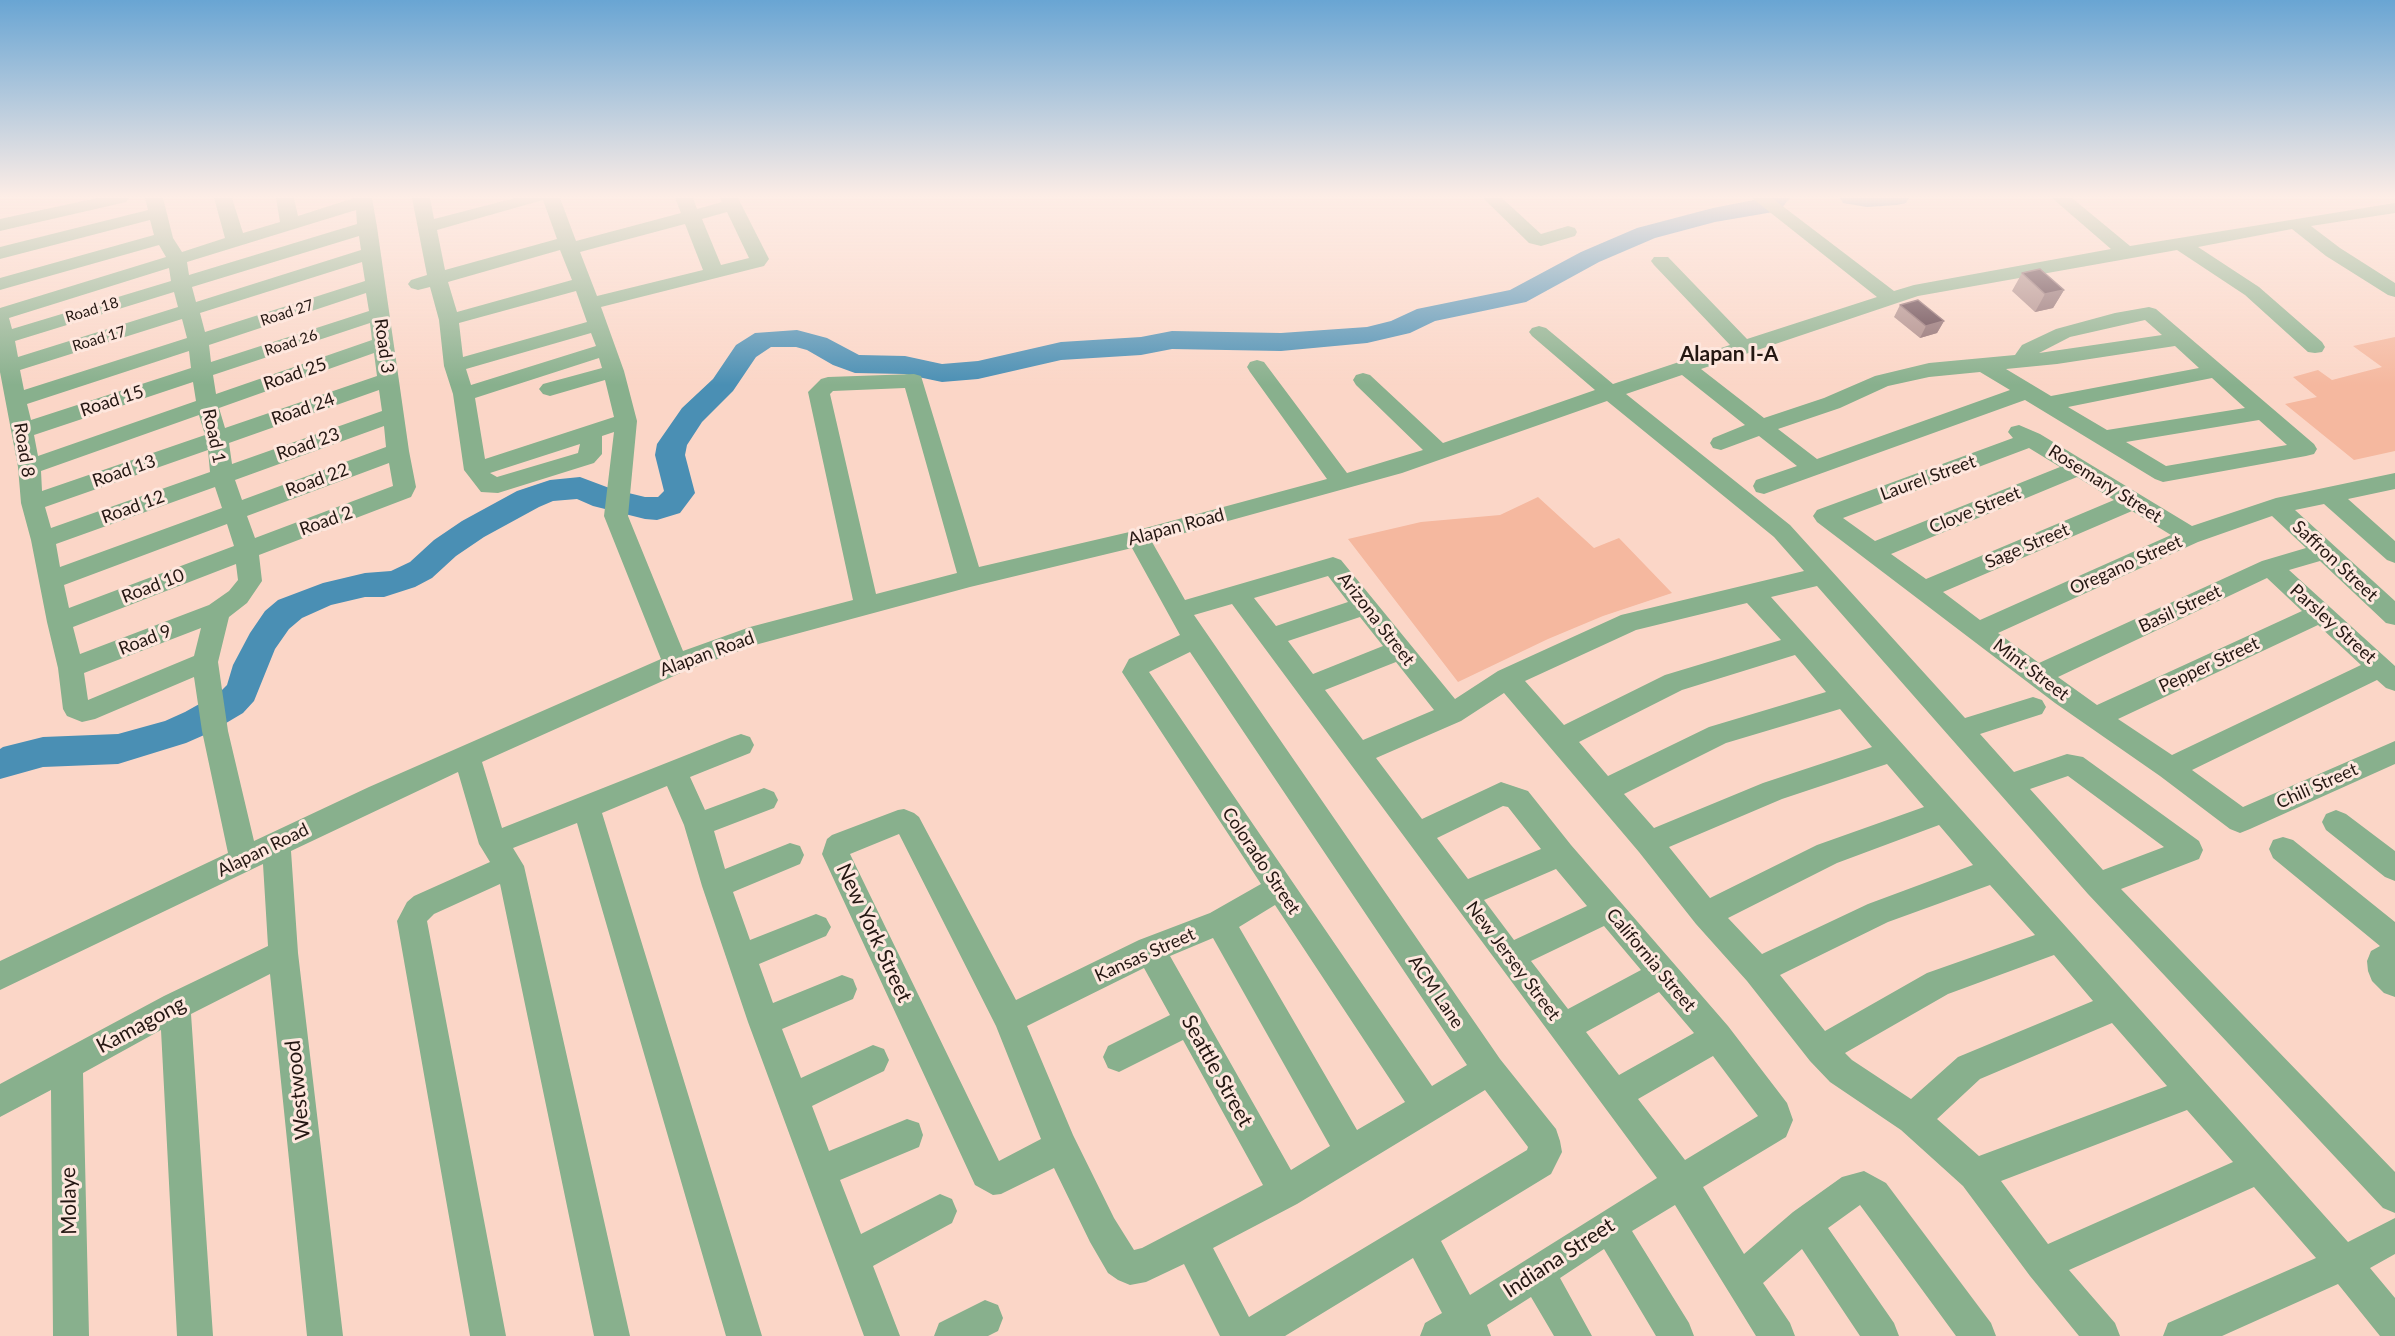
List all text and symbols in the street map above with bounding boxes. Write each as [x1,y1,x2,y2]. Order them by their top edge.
street label: Road 18 [63,293,121,327]
street label: Road 27 [258,296,316,330]
street label: Road 3 [369,317,399,375]
street label: Road 17 [70,322,128,356]
street label: Road 26 [262,326,320,360]
district label: Alapan I-A [1680,341,1778,367]
street label: Road 25 [261,353,329,395]
street label: Road 15 [78,381,146,421]
street label: Road 24 [269,388,337,430]
street label: Road 1 [198,407,230,465]
street label: Road 8 [9,421,39,479]
street label: Road 23 [274,423,342,465]
street label: Rosemary Street [2044,440,2166,528]
street label: Road 13 [90,450,158,492]
street label: Laurel Street [1877,451,1979,505]
street label: Road 22 [283,459,351,501]
street label: Clove Street [1926,482,2024,538]
street label: Road 12 [99,486,167,528]
street label: Road 2 [296,501,356,541]
street label: Alapan Road [1125,504,1227,550]
street label: Saffron Street [2288,516,2382,606]
street label: Sage Street [1982,519,2072,573]
street label: Oregano Street [2067,531,2185,599]
street label: Road 10 [119,564,187,608]
street label: Arizona Street [1333,568,1419,670]
street label: Basil Street [2135,580,2225,638]
street label: Parsley Street [2285,580,2381,668]
street label: Road 9 [115,620,175,660]
street label: Alapan Road [657,627,757,681]
street label: Pepper Street [2155,632,2263,698]
street label: Mint Street [1989,635,2073,705]
street label: Chili Street [2273,758,2361,814]
street label: Colorado Street [1217,803,1305,919]
street label: Alapan Road [214,819,312,881]
street label: New York Street [831,860,917,1006]
street label: New Jersey Street [1461,897,1565,1025]
street label: California Street [1602,904,1700,1016]
street label: Kansas Street [1092,923,1198,987]
street label: ACM Lane [1404,952,1468,1032]
street label: Kamagong [92,991,190,1059]
street label: Seattle Street [1176,1011,1258,1131]
street label: Westwood [280,1039,316,1141]
street label: Molaye [56,1167,82,1235]
street label: Indiana Street [1499,1213,1619,1303]

